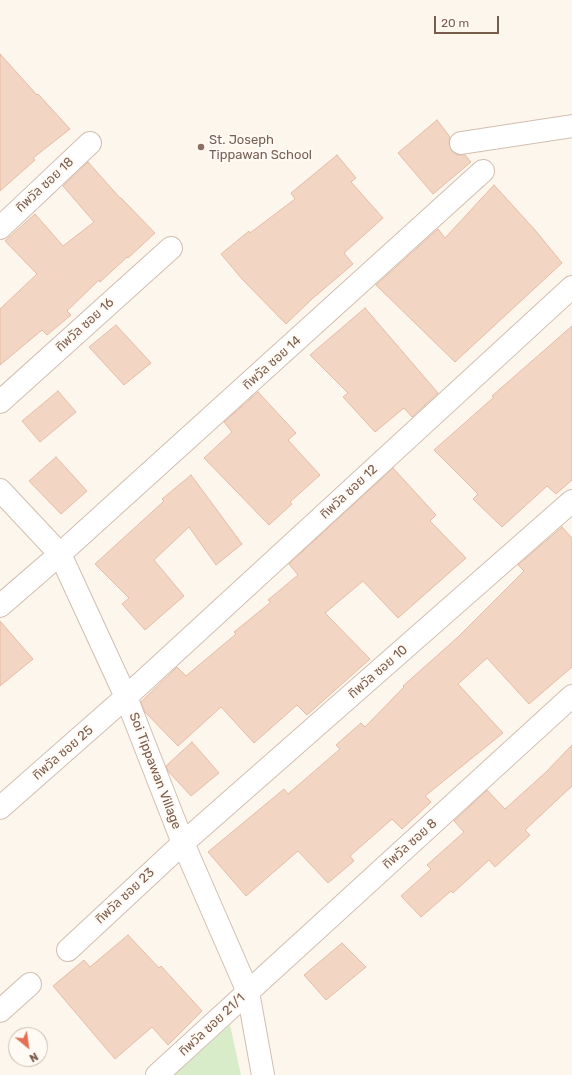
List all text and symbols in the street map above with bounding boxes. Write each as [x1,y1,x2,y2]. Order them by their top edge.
scale bar [436,8,501,34]
text: 20 m [441,16,469,30]
place label: St. Joseph Tippawan School [209,132,312,163]
marker: St. Joseph Tippawan School [196,142,206,152]
street label: ทิพวัล ซอย 18 [13,154,77,216]
street label: ทิพวัล ซอย 16 [53,295,117,355]
street label: ทิพวัล ซอย 14 [240,333,304,393]
street label: ทิพวัล ซอย 12 [317,461,381,523]
street label: ทิพวัล ซอย 10 [345,642,411,702]
street label: Soi Tippawan Village [126,710,184,832]
street label: ทิพวัล ซอย 25 [30,723,96,783]
street label: ทิพวัล ซอย 8 [380,816,440,872]
street label: ทิพวัล ซอย 23 [92,865,158,927]
street label: ทิพวัล ซอย 21/1 [176,990,248,1060]
north arrow [8,1027,48,1067]
text: N [27,1049,40,1065]

